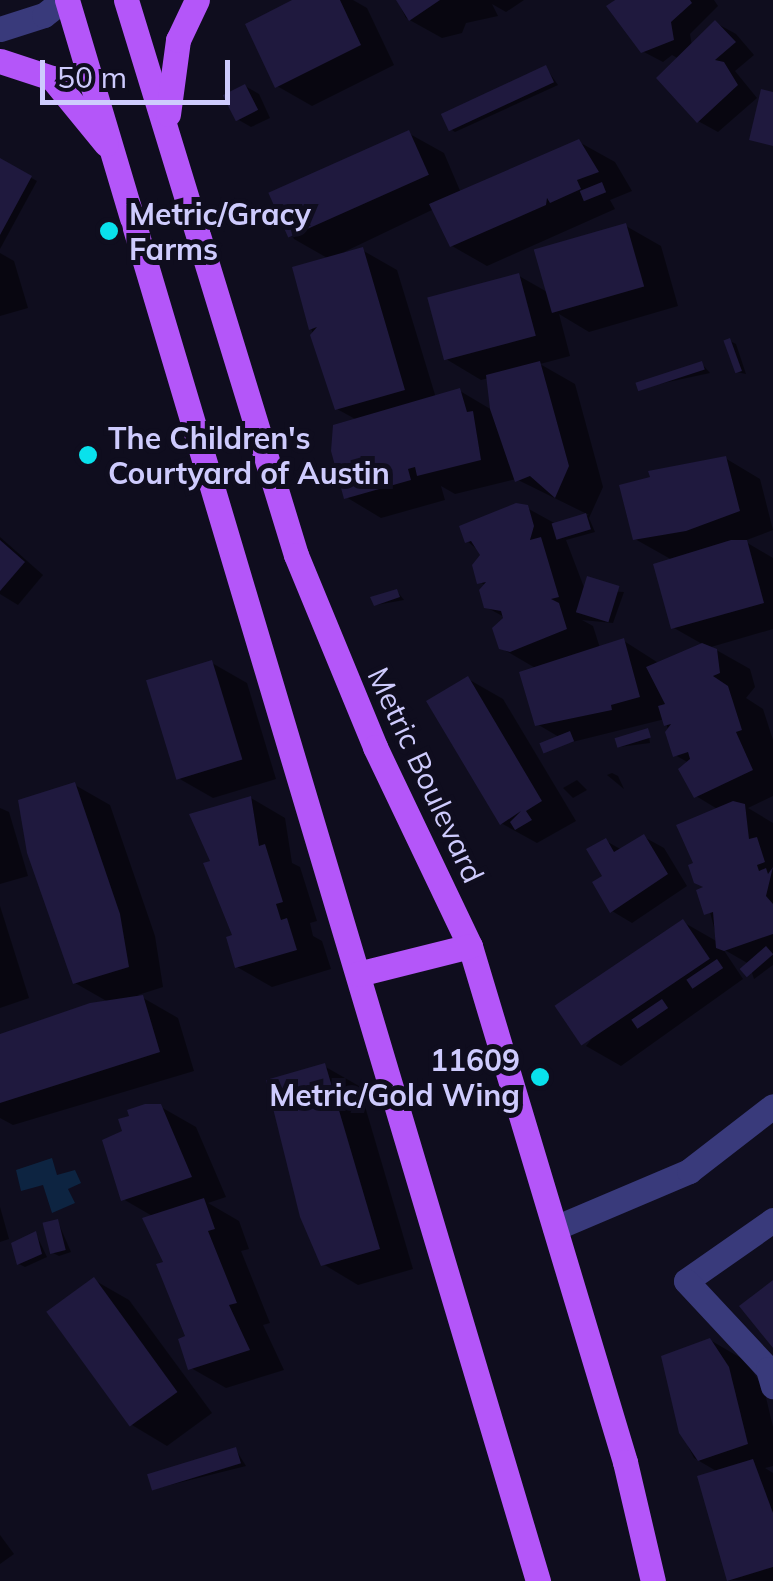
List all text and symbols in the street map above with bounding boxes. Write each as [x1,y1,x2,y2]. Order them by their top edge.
scale bar [45,40,235,102]
text: 50 m [57,58,127,96]
place label: Metric/Gracy Farms [129,196,311,266]
marker: Metric/Gracy Farms [98,220,120,242]
place label: The Children's Courtyard of Austin [108,420,390,490]
marker: The Children's Courtyard of Austin [77,444,99,466]
street label: Metric Boulevard [360,661,492,889]
place label: 11609 Metric/Gold Wing [269,1042,520,1112]
marker: 11609 Metric/Gold Wing [529,1066,551,1088]

